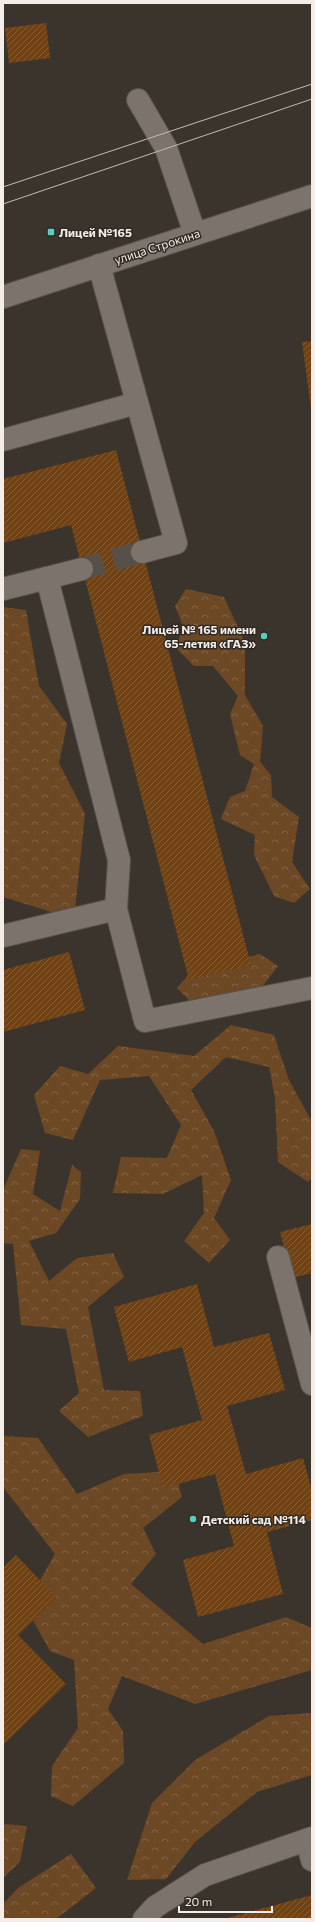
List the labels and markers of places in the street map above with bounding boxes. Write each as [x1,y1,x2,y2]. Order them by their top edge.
place label: Лицей №165 [59,225,132,239]
marker: Лицей №165 [46,227,56,237]
place label: Лицей № 165 имени 65-летия «ГАЗ» [142,622,256,650]
marker: Лицей № 165 имени 65-летия «ГАЗ» [259,631,269,641]
place label: Детский сад №114 [201,1512,306,1526]
marker: Детский сад №114 [188,1514,198,1524]

